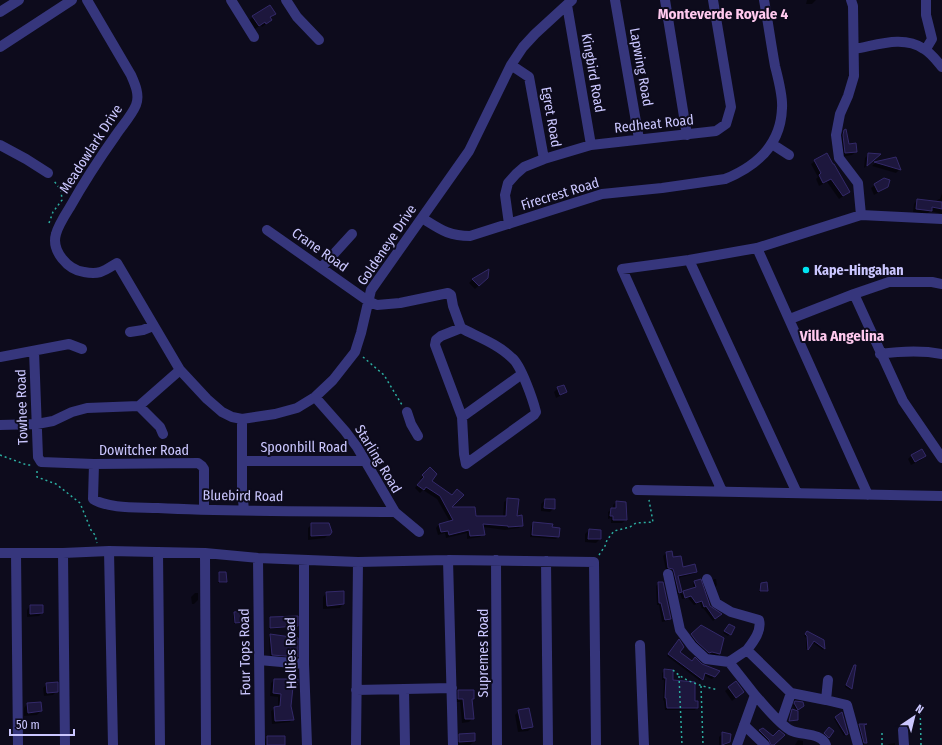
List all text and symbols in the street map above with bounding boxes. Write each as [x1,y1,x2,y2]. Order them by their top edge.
district label: Monteverde Royale 4 [658,5,788,23]
street label: Lapwing Road [626,26,656,108]
street label: Kingbird Road [578,32,608,114]
street label: Egret Road [537,85,565,149]
street label: Meadowlark Drive [56,101,126,197]
street label: Redheat Road [613,111,695,137]
street label: Firecrest Road [519,174,601,214]
street label: Goldeneye Drive [354,201,420,289]
street label: Crane Road [289,224,351,276]
place label: Kape-Hingahan [814,262,904,279]
marker: Kape-Hingahan [801,265,811,275]
district label: Villa Angelina [799,327,885,345]
street label: Towhee Road [12,369,32,445]
street label: Starling Road [351,422,405,496]
street label: Spoonbill Road [260,439,348,456]
street label: Dowitcher Road [99,442,189,459]
street label: Bluebird Road [202,487,284,505]
street label: Four Tops Road [236,608,254,696]
street label: Supremes Road [475,608,492,698]
street label: Hollies Road [282,617,300,689]
north arrow [894,697,934,737]
text: N [913,702,926,716]
scale bar [10,711,74,737]
text: 50 m [16,718,40,732]

